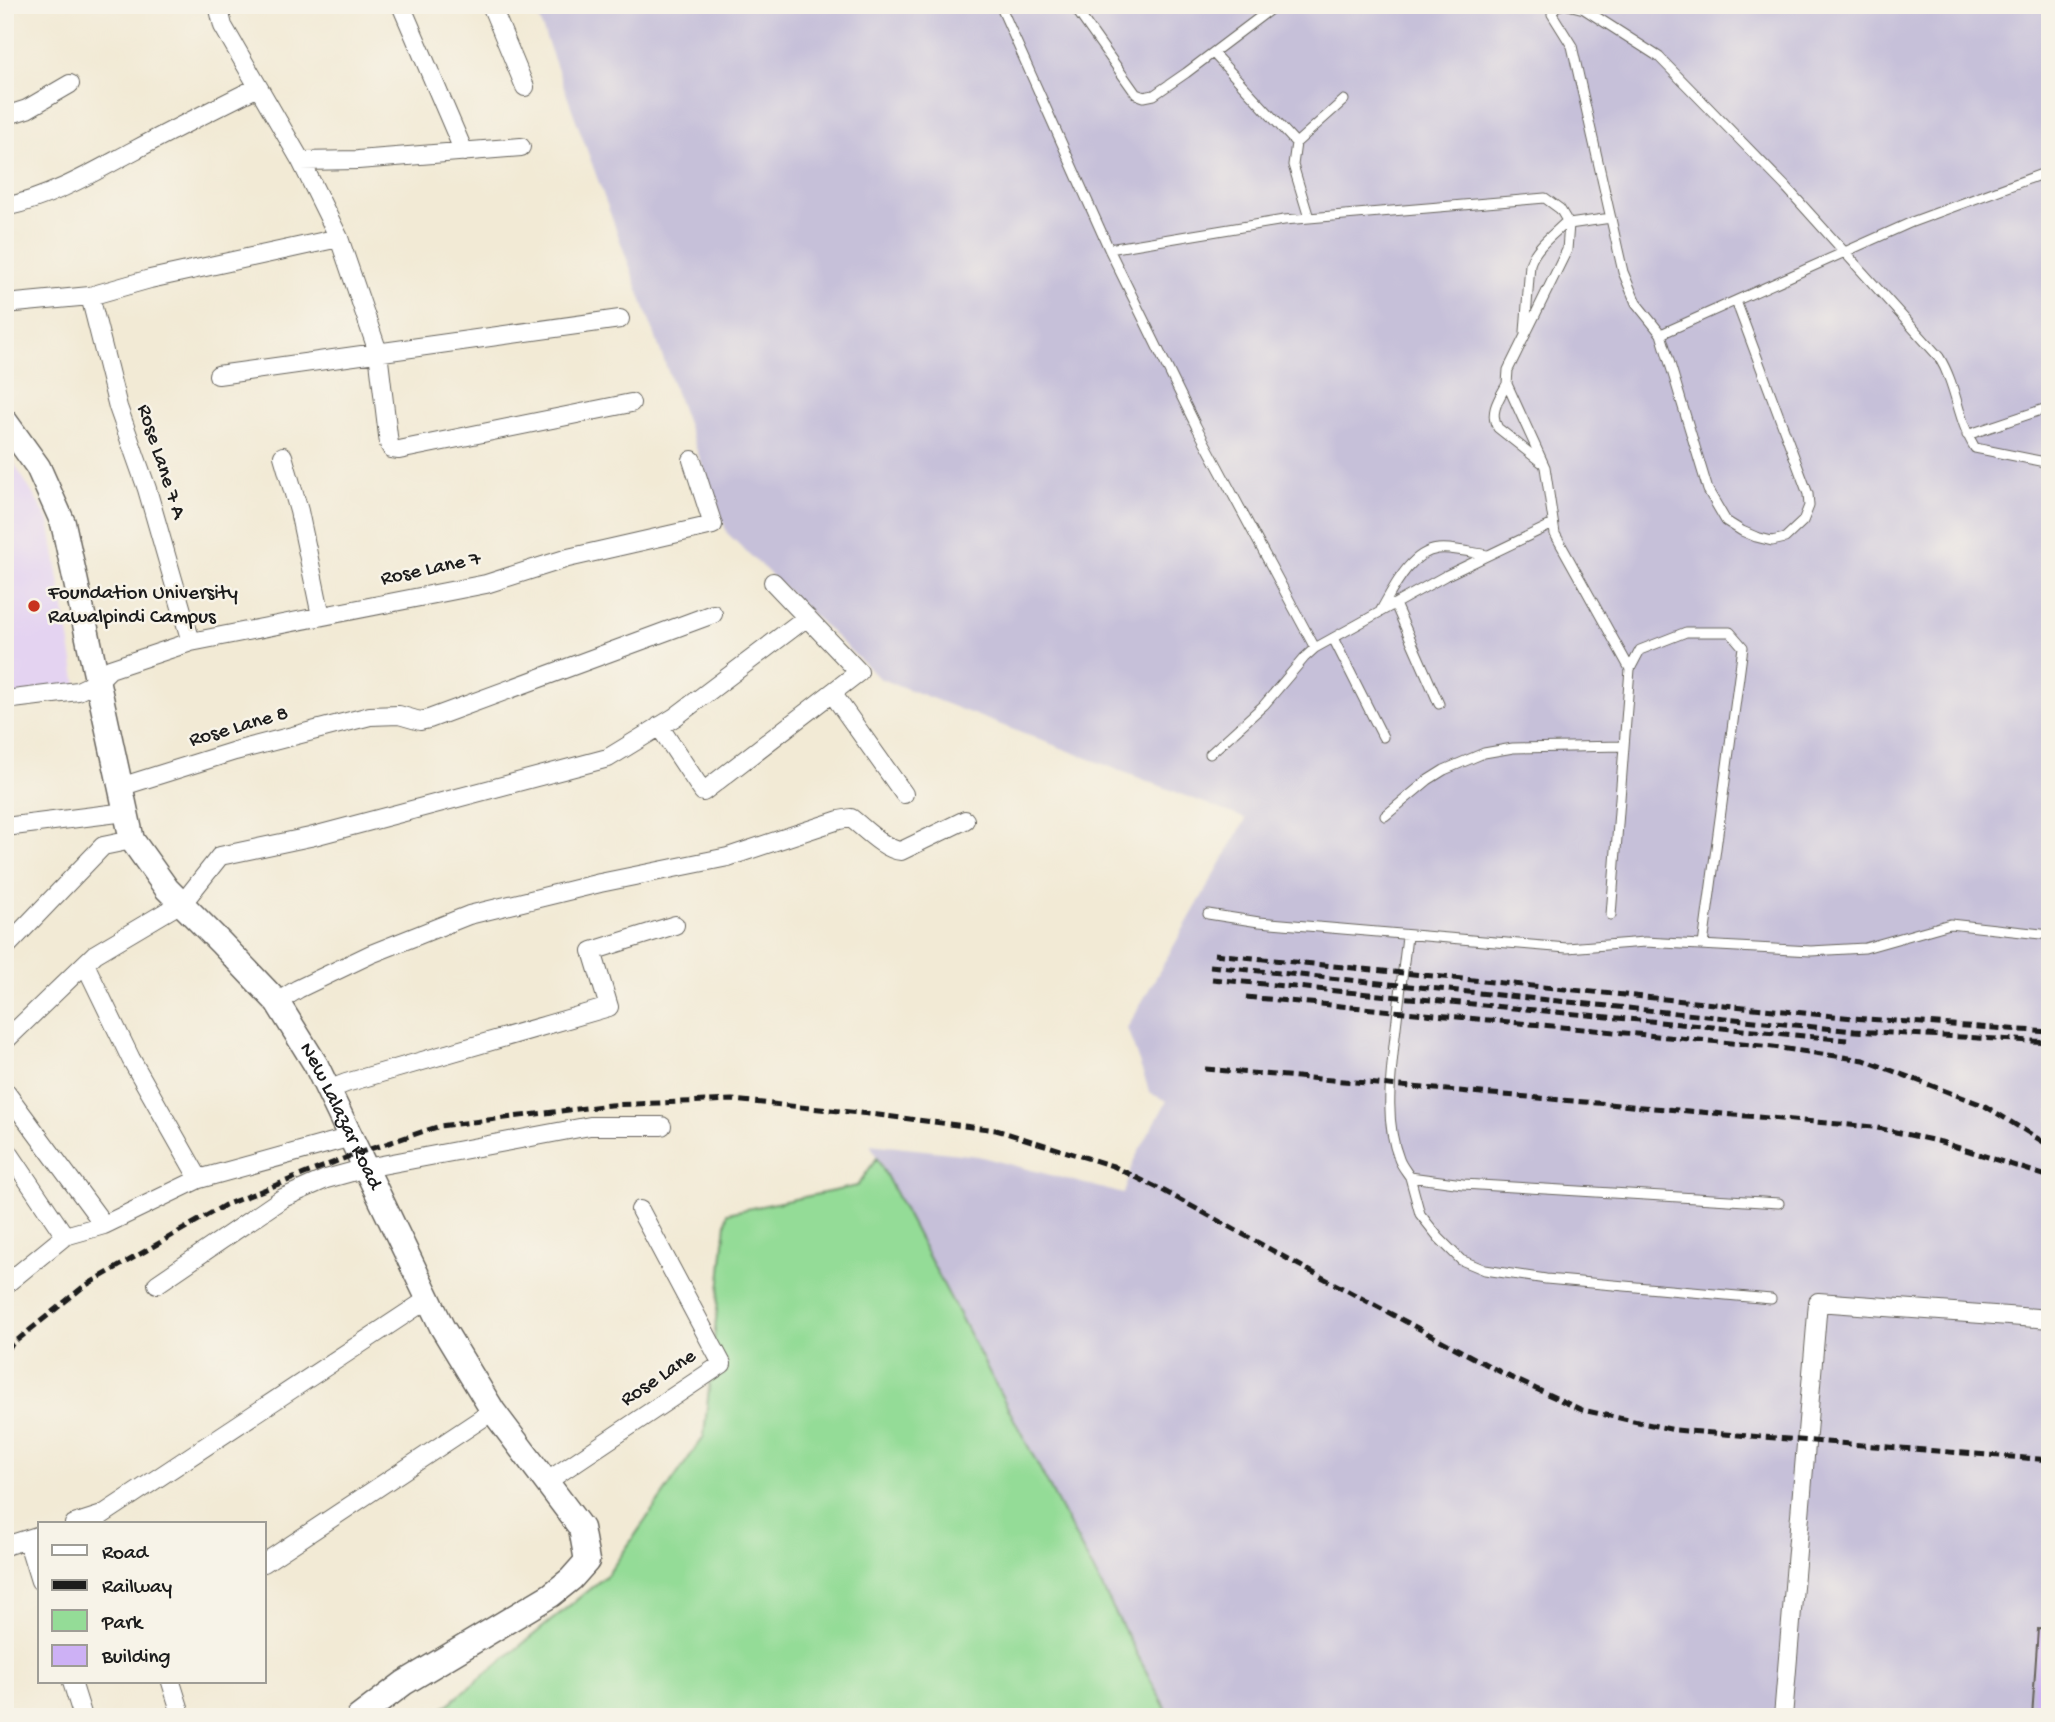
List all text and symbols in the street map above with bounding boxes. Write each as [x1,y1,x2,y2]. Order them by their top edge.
street label: Rose Lane 7 A [130,402,191,524]
street label: Rose Lane 7 [379,547,484,593]
place label: Foundation University Rawalpindi Campus [47,582,238,631]
marker: Foundation University Rawalpindi Campus [26,598,42,614]
street label: Rose Lane 8 [186,702,292,754]
street label: New Lalazar Road [293,1038,387,1195]
street label: Rose Lane [617,1344,702,1413]
legend [38,1522,266,1684]
text: Road [102,1542,150,1567]
text: Railway [102,1576,172,1601]
text: Park [101,1612,145,1637]
text: Building [101,1646,171,1671]

